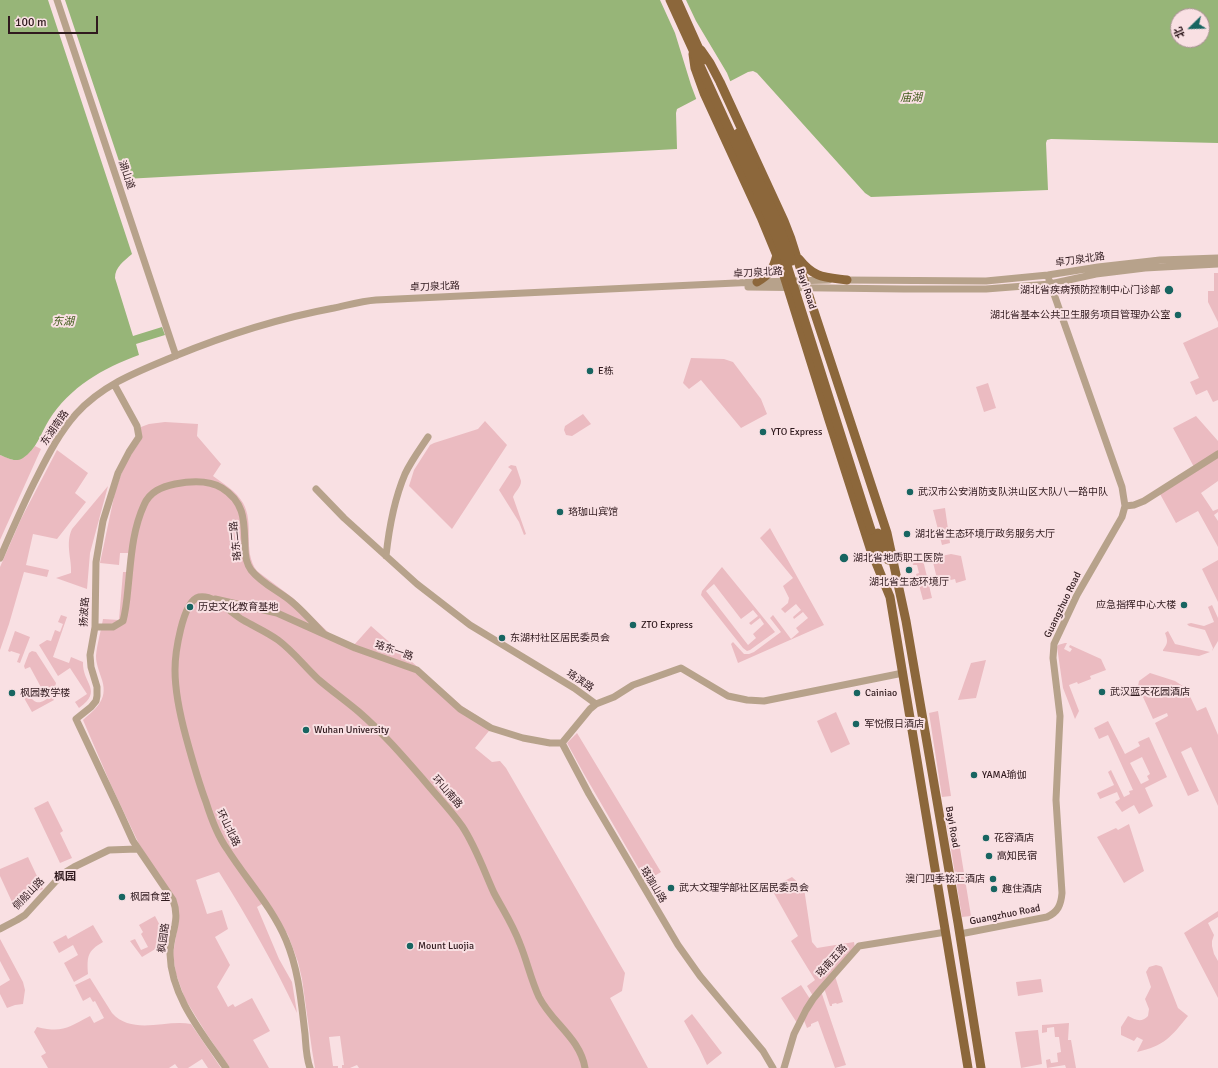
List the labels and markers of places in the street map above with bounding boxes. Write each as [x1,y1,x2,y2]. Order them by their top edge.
place label: 湖北省疾病预防控制中心门诊部 [1020,284,1160,296]
marker: 湖北省疾病预防控制中心门诊部 [1163,284,1175,296]
place label: 湖北省基本公共卫生服务项目管理办公室 [990,309,1170,321]
marker: 湖北省基本公共卫生服务项目管理办公室 [1173,310,1183,320]
place label: E栋 [598,365,614,377]
marker: E栋 [585,366,595,376]
place label: YTO Express [771,426,822,438]
marker: YTO Express [758,427,768,437]
place label: 武汉市公安消防支队洪山区大队八一路中队 [918,486,1108,498]
marker: 武汉市公安消防支队洪山区大队八一路中队 [905,487,915,497]
place label: 珞珈山宾馆 [568,506,618,518]
marker: 珞珈山宾馆 [555,507,565,517]
place label: 湖北省生态环境厅政务服务大厅 [915,528,1055,540]
marker: 湖北省生态环境厅政务服务大厅 [902,529,912,539]
marker: 湖北省地质职工医院 [838,552,850,564]
place label: 湖北省地质职工医院 [853,552,943,564]
marker: 湖北省生态环境厅 [904,565,914,575]
place label: 湖北省生态环境厅 [869,576,949,588]
place label: 应急指挥中心大楼 [1096,599,1176,611]
marker: 应急指挥中心大楼 [1179,600,1189,610]
place label: 历史文化教育基地 [198,601,278,613]
marker: 历史文化教育基地 [185,602,195,612]
place label: ZTO Express [641,619,693,631]
marker: ZTO Express [628,620,638,630]
place label: 东湖村社区居民委员会 [510,632,610,644]
marker: 东湖村社区居民委员会 [497,633,507,643]
place label: 武汉蓝天花园酒店 [1110,686,1190,698]
place label: 枫园教学楼 [20,687,70,699]
place label: Cainiao [865,687,897,699]
marker: 武汉蓝天花园酒店 [1097,687,1107,697]
marker: 枫园教学楼 [7,688,17,698]
marker: Cainiao [852,688,862,698]
place label: 军悦假日酒店 [864,718,924,730]
marker: 军悦假日酒店 [851,719,861,729]
place label: Wuhan University [314,724,389,736]
marker: Wuhan University [301,725,311,735]
place label: YAMA瑜伽 [982,769,1027,781]
marker: YAMA瑜伽 [969,770,979,780]
place label: 花容酒店 [994,832,1034,844]
marker: 花容酒店 [981,833,991,843]
place label: 高知民宿 [997,850,1037,862]
marker: 高知民宿 [984,851,994,861]
place label: 澳门四季铭汇酒店 [905,873,985,885]
marker: 澳门四季铭汇酒店 [988,874,998,884]
place label: 武大文理学部社区居民委员会 [679,882,809,894]
marker: 武大文理学部社区居民委员会 [666,883,676,893]
place label: 趣住酒店 [1002,883,1042,895]
marker: 趣住酒店 [989,884,999,894]
place label: 枫园食堂 [130,891,170,903]
marker: 枫园食堂 [117,892,127,902]
place label: Mount Luojia [418,940,474,952]
marker: Mount Luojia [405,941,415,951]

